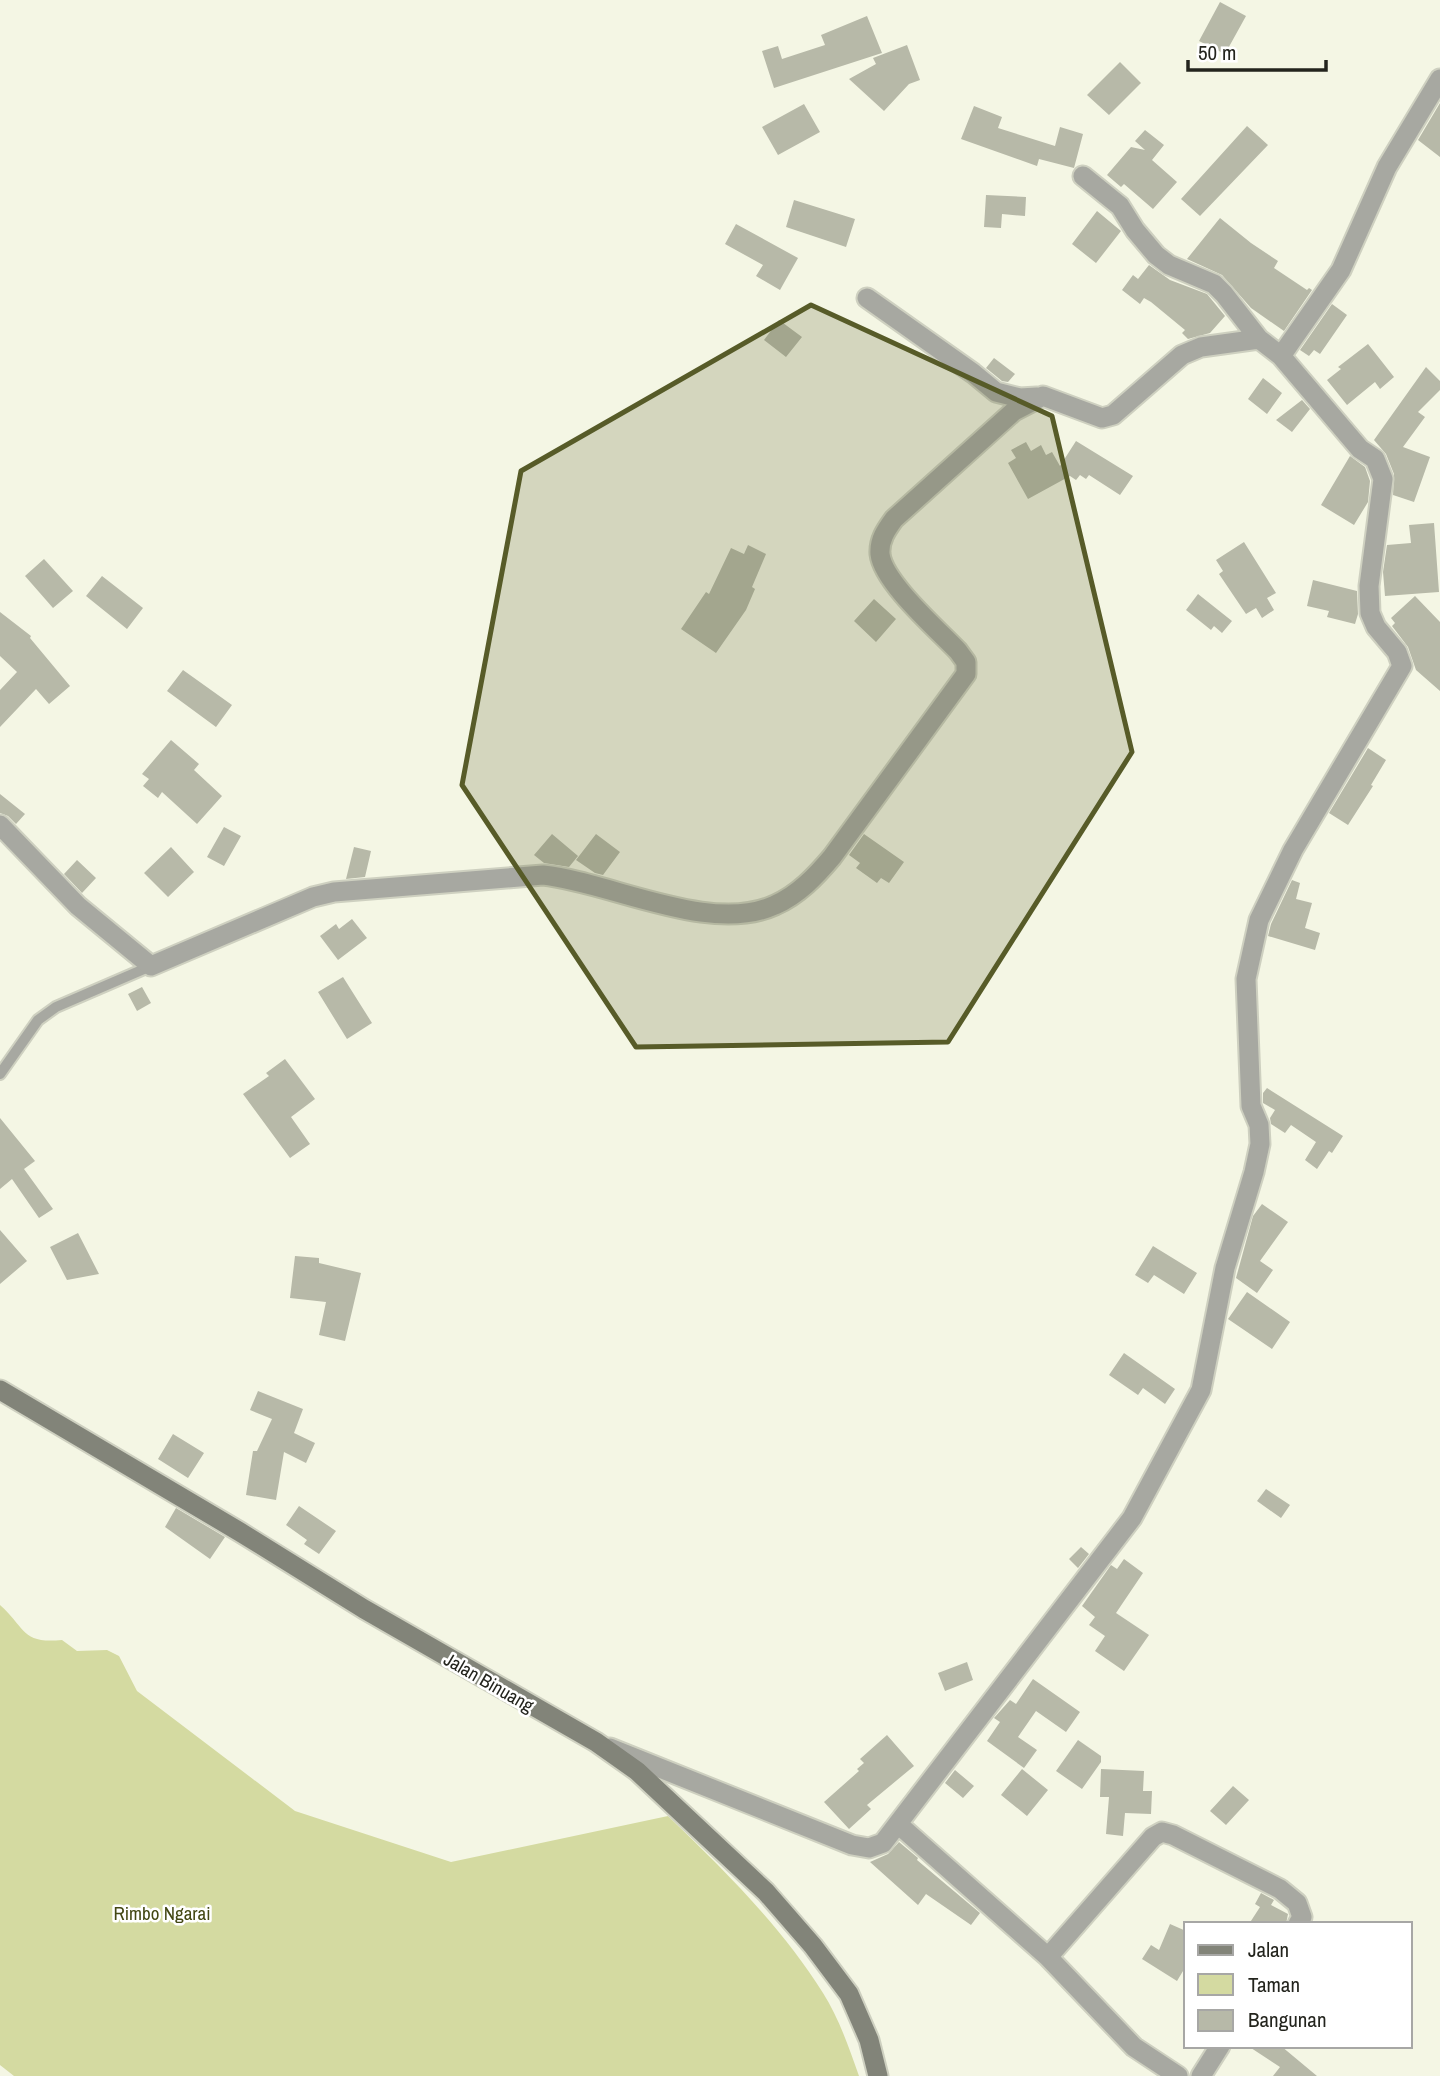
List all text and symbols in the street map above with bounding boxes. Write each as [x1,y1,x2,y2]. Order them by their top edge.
scale bar [1188,28,1326,72]
text: 50 m [1198,38,1236,67]
street label: Jalan Binuang [439,1646,539,1718]
park label: Rimbo Ngarai [114,1900,210,1926]
legend [1184,1922,1412,2048]
text: Jalan [1248,1935,1289,1964]
text: Taman [1248,1970,1300,1999]
text: Bangunan [1248,2005,1327,2034]

